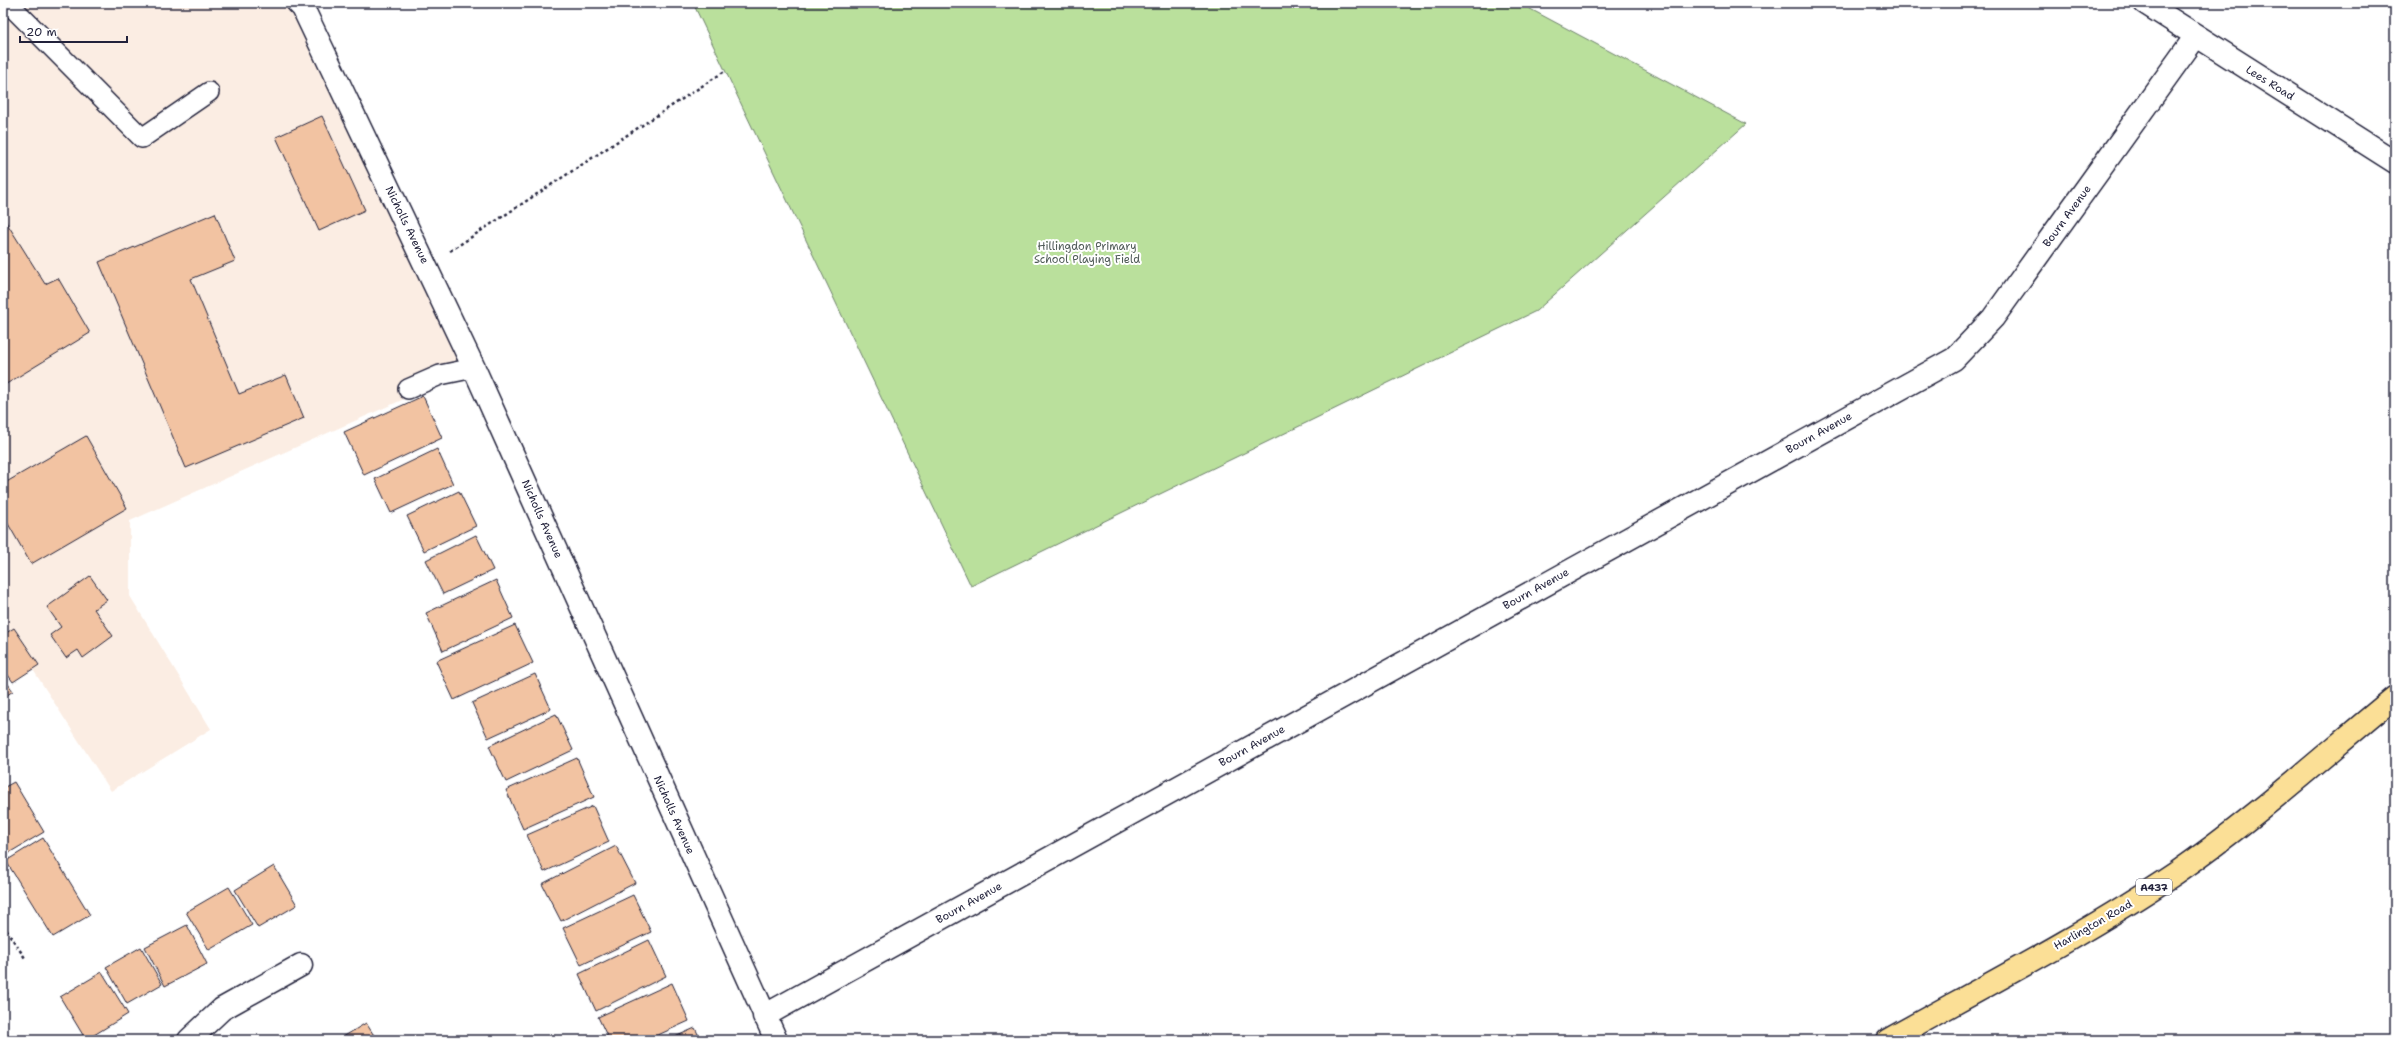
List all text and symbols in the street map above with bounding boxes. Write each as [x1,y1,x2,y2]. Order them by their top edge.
scale bar [20,18,127,44]
text: 20 m [26,24,57,40]
street label: Lees Road [2243,62,2297,104]
street label: Bourn Avenue [2039,182,2095,250]
street label: Nicholls Avenue [382,184,432,266]
park label: Hillingdon Primary School Playing Field [1034,239,1140,267]
street label: Bourn Avenue [1783,409,1855,457]
street label: Nicholls Avenue [518,477,566,561]
street label: Bourn Avenue [1500,565,1572,613]
street label: Bourn Avenue [1216,722,1288,770]
street label: Nicholls Avenue [650,773,698,857]
street label: Bourn Avenue [933,879,1005,927]
road number: A437 [2136,879,2172,895]
street label: Harlington Road [2051,896,2135,954]

